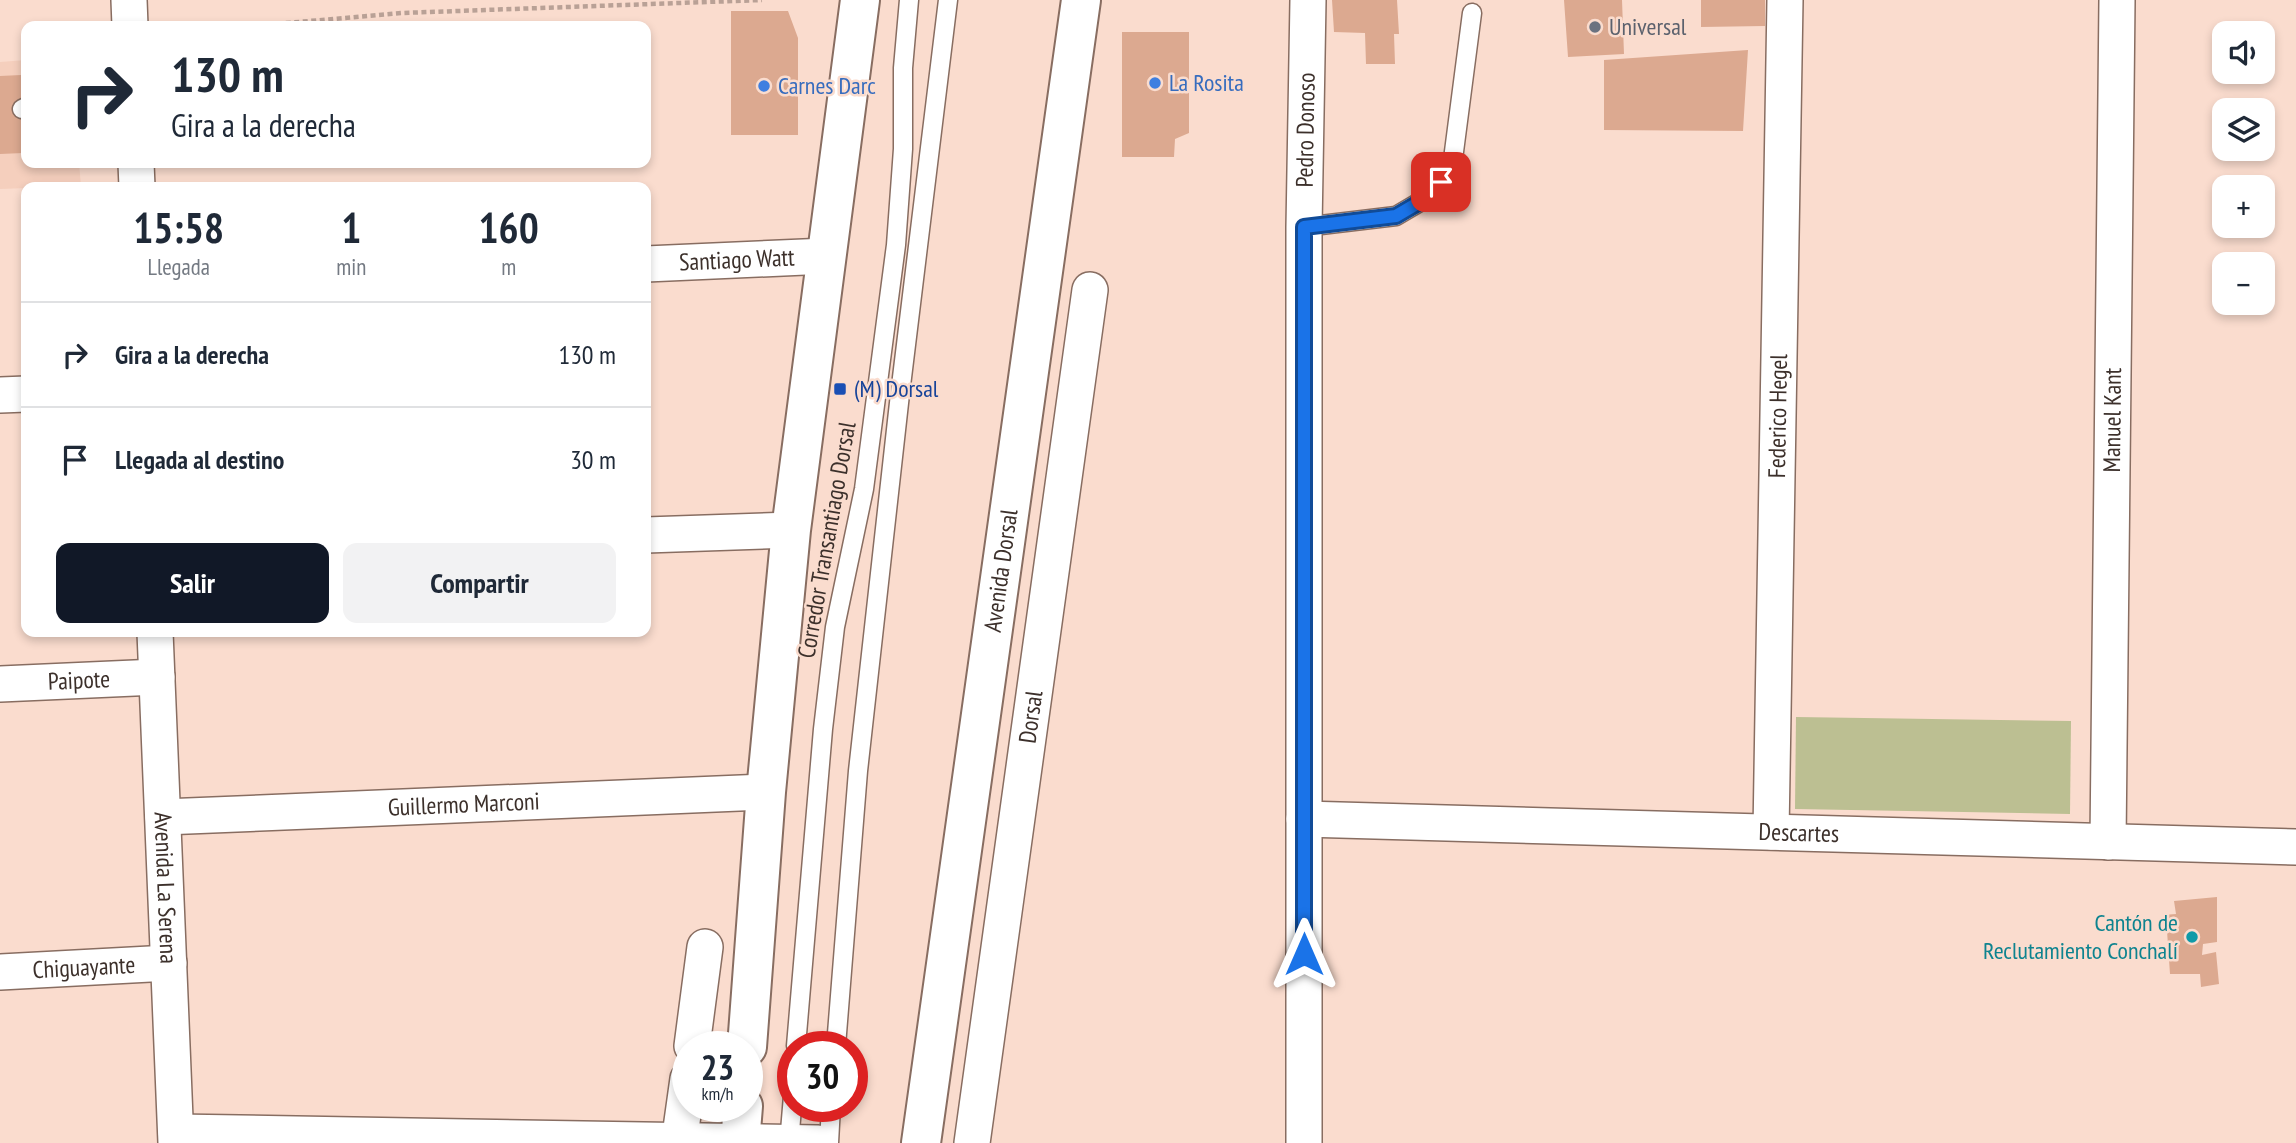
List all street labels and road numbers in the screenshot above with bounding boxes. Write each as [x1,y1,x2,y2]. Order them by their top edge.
street label: Pedro Donoso [1289,72,1322,188]
street label: Santiago Watt [679,241,796,278]
street label: Federico Hegel [1761,353,1794,478]
street label: Manuel Kant [2096,367,2128,472]
street label: Corredor Transantiago Dorsal [790,419,863,660]
street label: Avenida Dorsal [977,507,1025,634]
street label: Paipote [47,663,111,697]
street label: Dorsal [1011,688,1049,745]
street label: Guillermo Marconi [387,785,540,823]
street label: Avenida La Serena [147,811,185,964]
street label: Descartes [1758,816,1839,849]
street label: Chiguayante [32,949,136,985]

